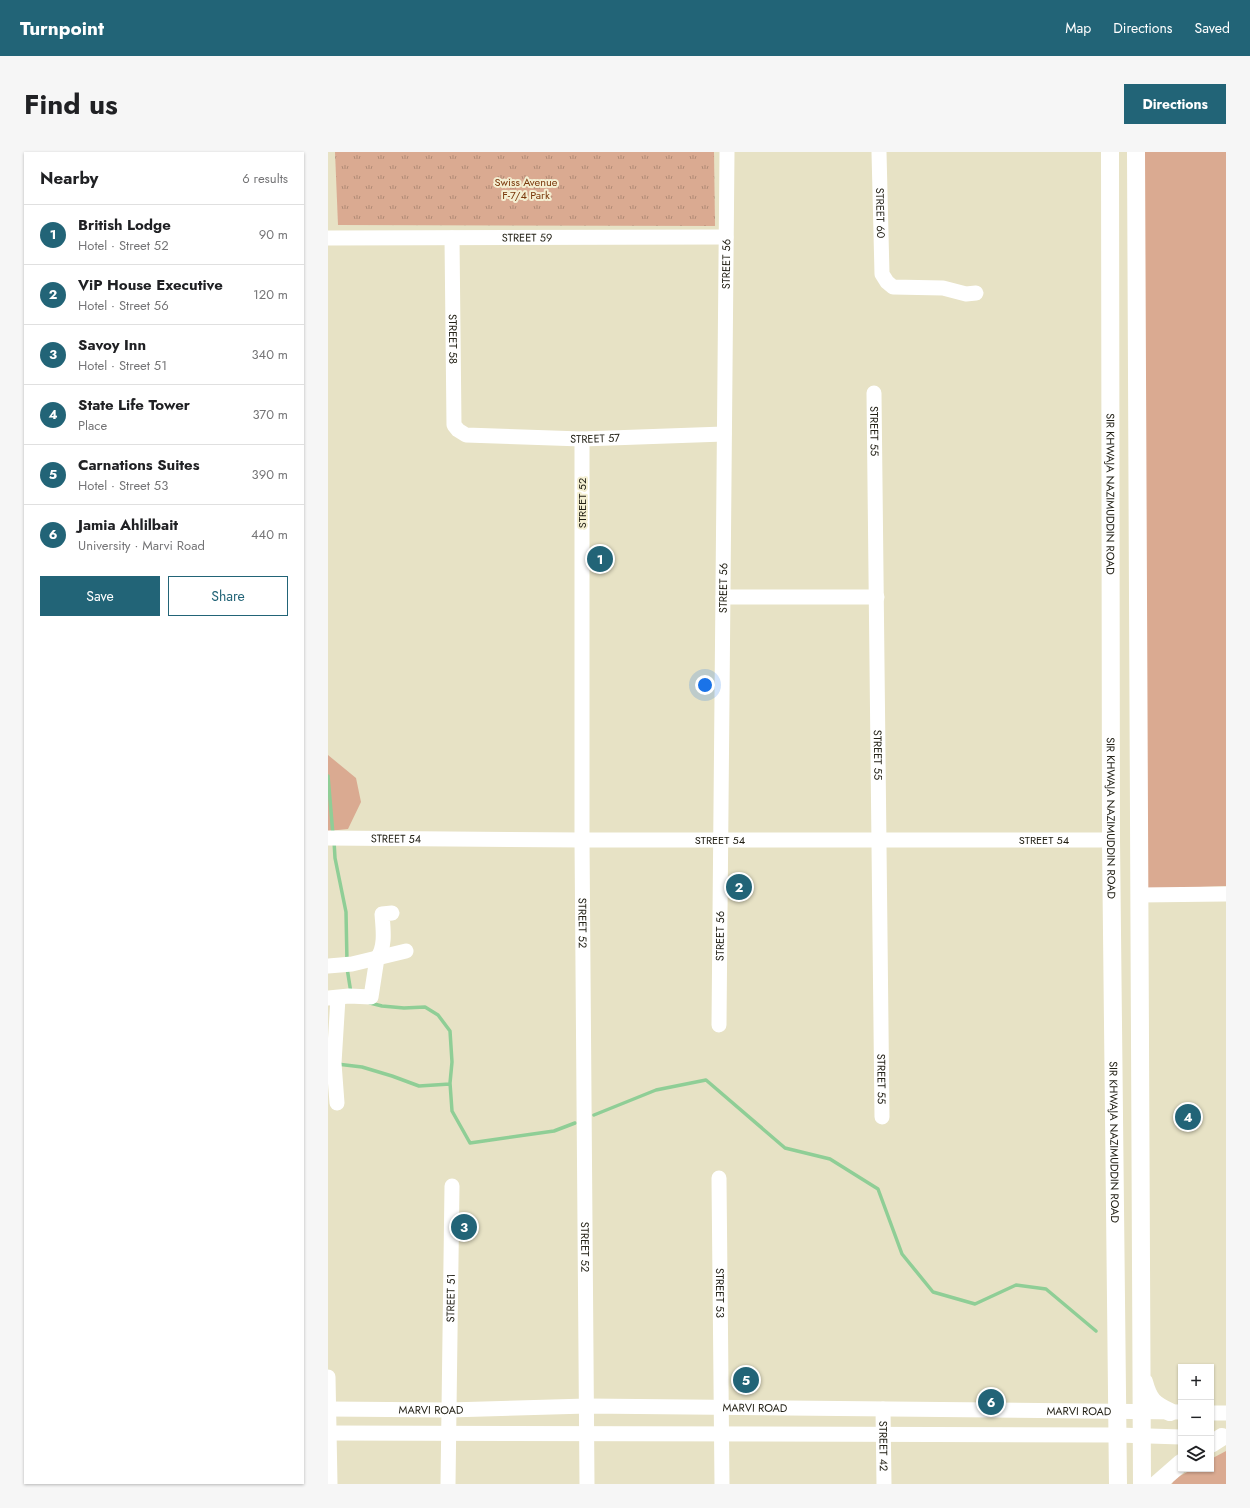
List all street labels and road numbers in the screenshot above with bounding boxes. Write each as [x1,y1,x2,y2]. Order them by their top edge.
street label: STREET 60 [872,187,889,239]
street label: STREET 59 [502,229,552,246]
street label: STREET 56 [718,239,734,289]
street label: STREET 58 [445,314,461,364]
street label: STREET 55 [866,406,883,456]
street label: SIR KHWAJA NAZIMUDDIN ROAD [1102,413,1119,575]
street label: STREET 57 [570,430,621,447]
street label: STREET 52 [574,478,590,528]
street label: STREET 56 [715,563,731,613]
street label: STREET 55 [870,730,886,780]
street label: SIR KHWAJA NAZIMUDDIN ROAD [1103,737,1120,899]
street label: STREET 54 [371,830,422,847]
street label: STREET 54 [695,832,746,848]
street label: STREET 54 [1019,832,1070,848]
street label: STREET 52 [574,898,591,948]
street label: STREET 56 [712,911,728,961]
street label: STREET 55 [873,1054,890,1104]
street label: SIR KHWAJA NAZIMUDDIN ROAD [1105,1061,1123,1223]
street label: STREET 52 [577,1222,593,1272]
street label: STREET 53 [712,1268,728,1318]
street label: STREET 51 [442,1273,459,1323]
street label: MARVI ROAD [722,1399,788,1416]
street label: MARVI ROAD [398,1402,464,1418]
street label: MARVI ROAD [1046,1403,1112,1419]
street label: STREET 42 [875,1421,892,1471]

